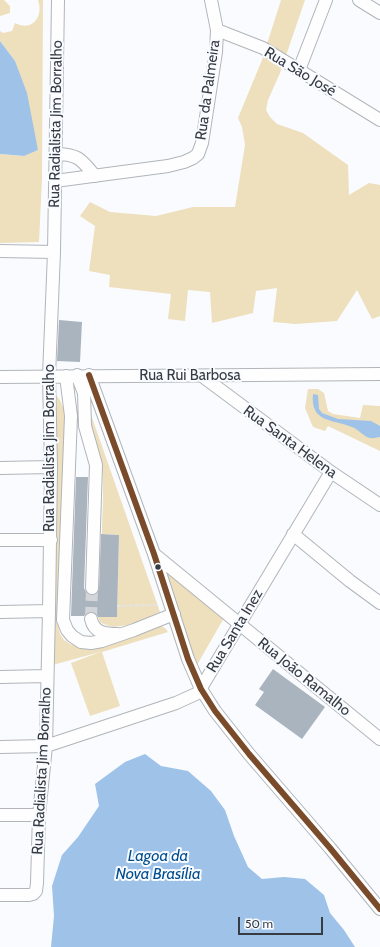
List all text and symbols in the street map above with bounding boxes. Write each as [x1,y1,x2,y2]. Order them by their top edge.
street label: Rua da Palmeira [192,39,224,141]
street label: Rua Radialista Jim Borralho [46,40,66,208]
street label: Rua São José [261,44,339,100]
street label: Rua Radialista Jim Borralho [41,364,59,532]
street label: Rua Rui Barbosa [139,367,241,385]
street label: Rua Santa Helena [239,402,341,482]
unlabelled marker [153,562,163,572]
street label: Rua Santa Inez [203,586,267,676]
street label: Rua João Ramalho [254,634,354,720]
street label: Rua Radialista Jim Borralho [29,687,55,855]
water label: Lagoa da Nova Brasília [115,846,201,884]
scale bar [240,909,325,935]
text: 50 m [245,916,273,931]

